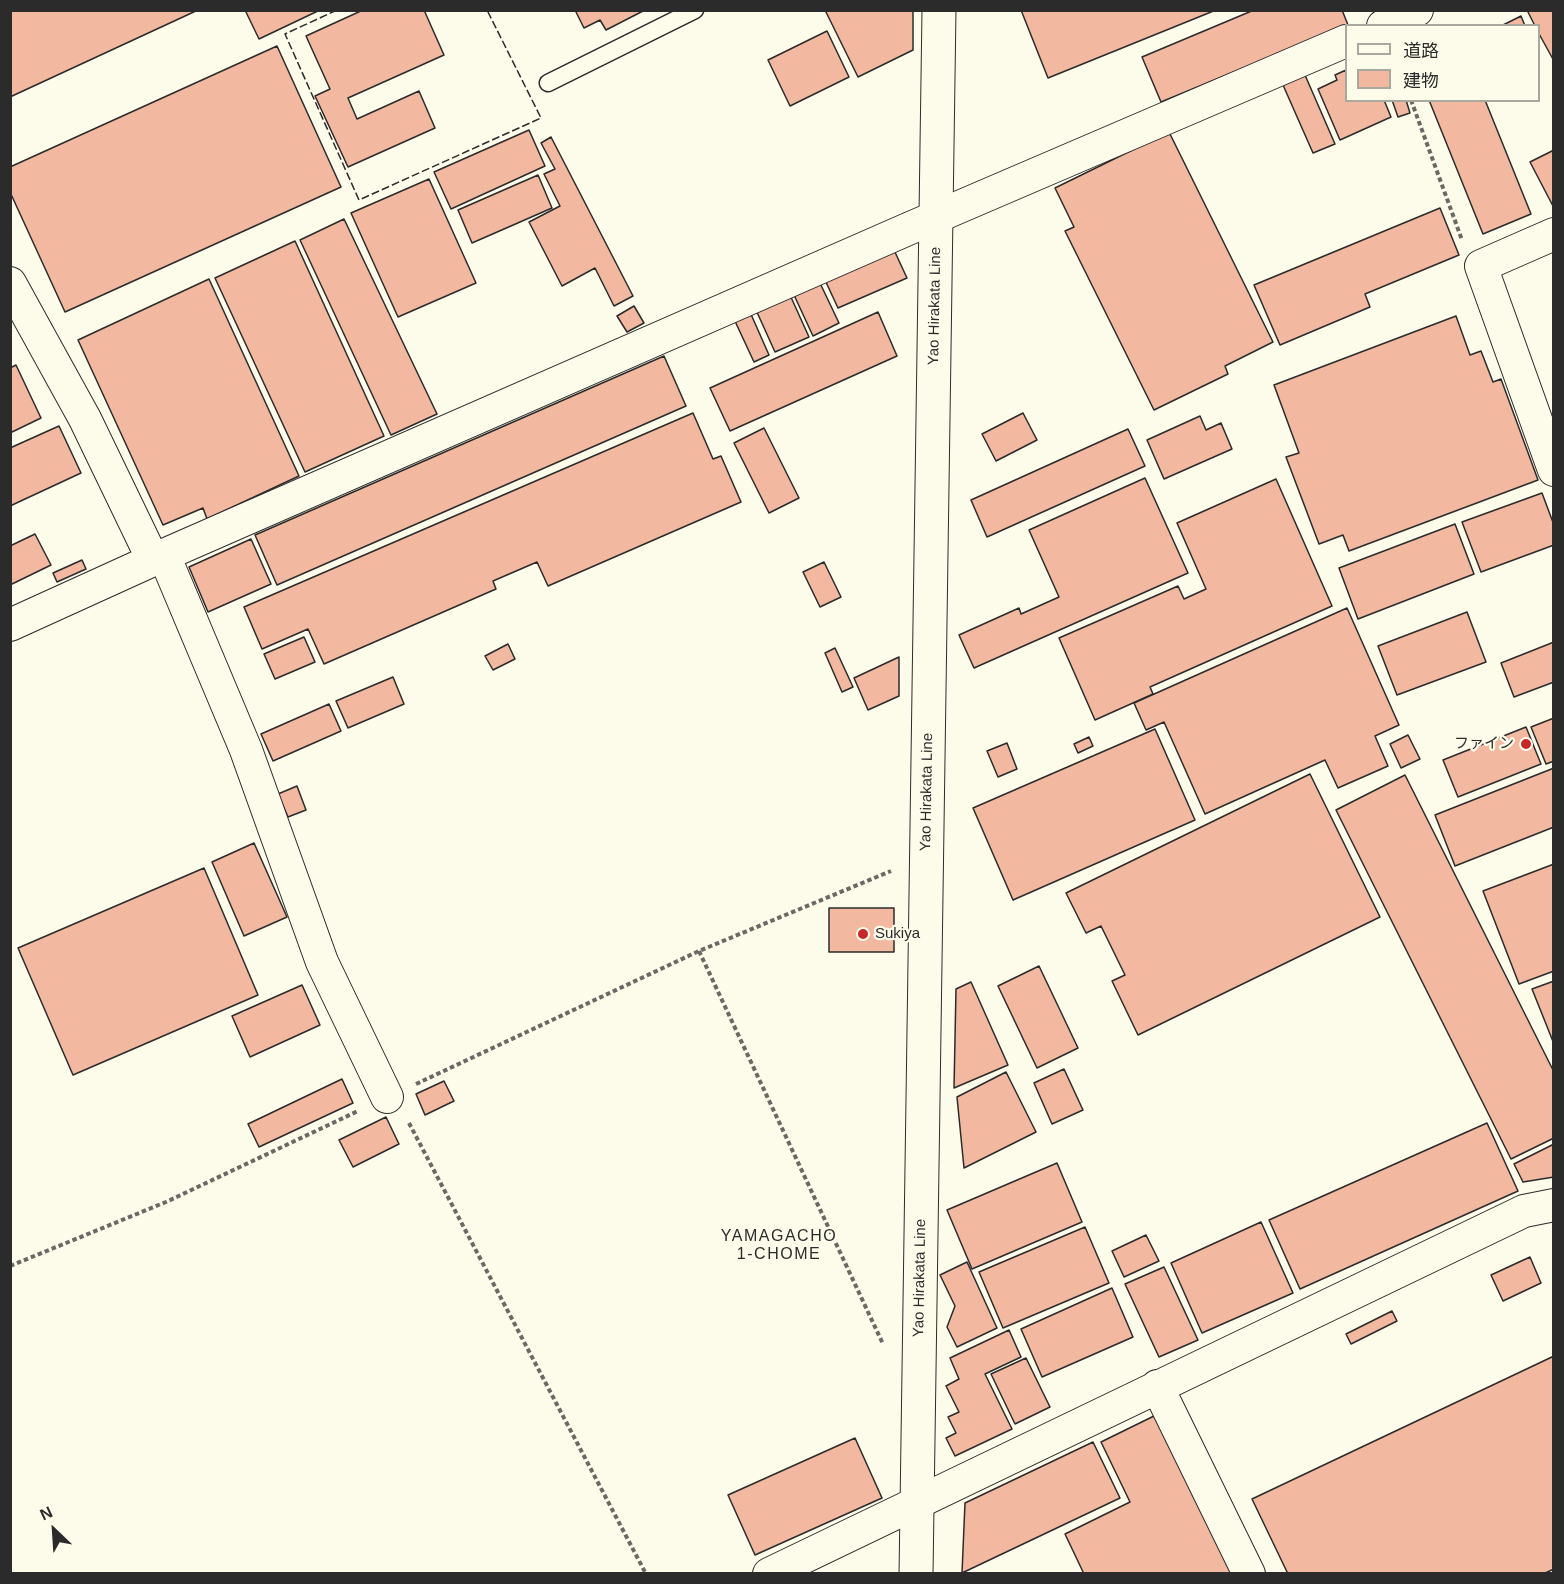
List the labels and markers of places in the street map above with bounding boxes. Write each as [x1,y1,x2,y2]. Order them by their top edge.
place label: ファイン [1454,735,1514,753]
marker: ファイン [1519,737,1533,751]
place label: Sukiya [875,925,920,943]
marker: Sukiya [856,927,870,941]

